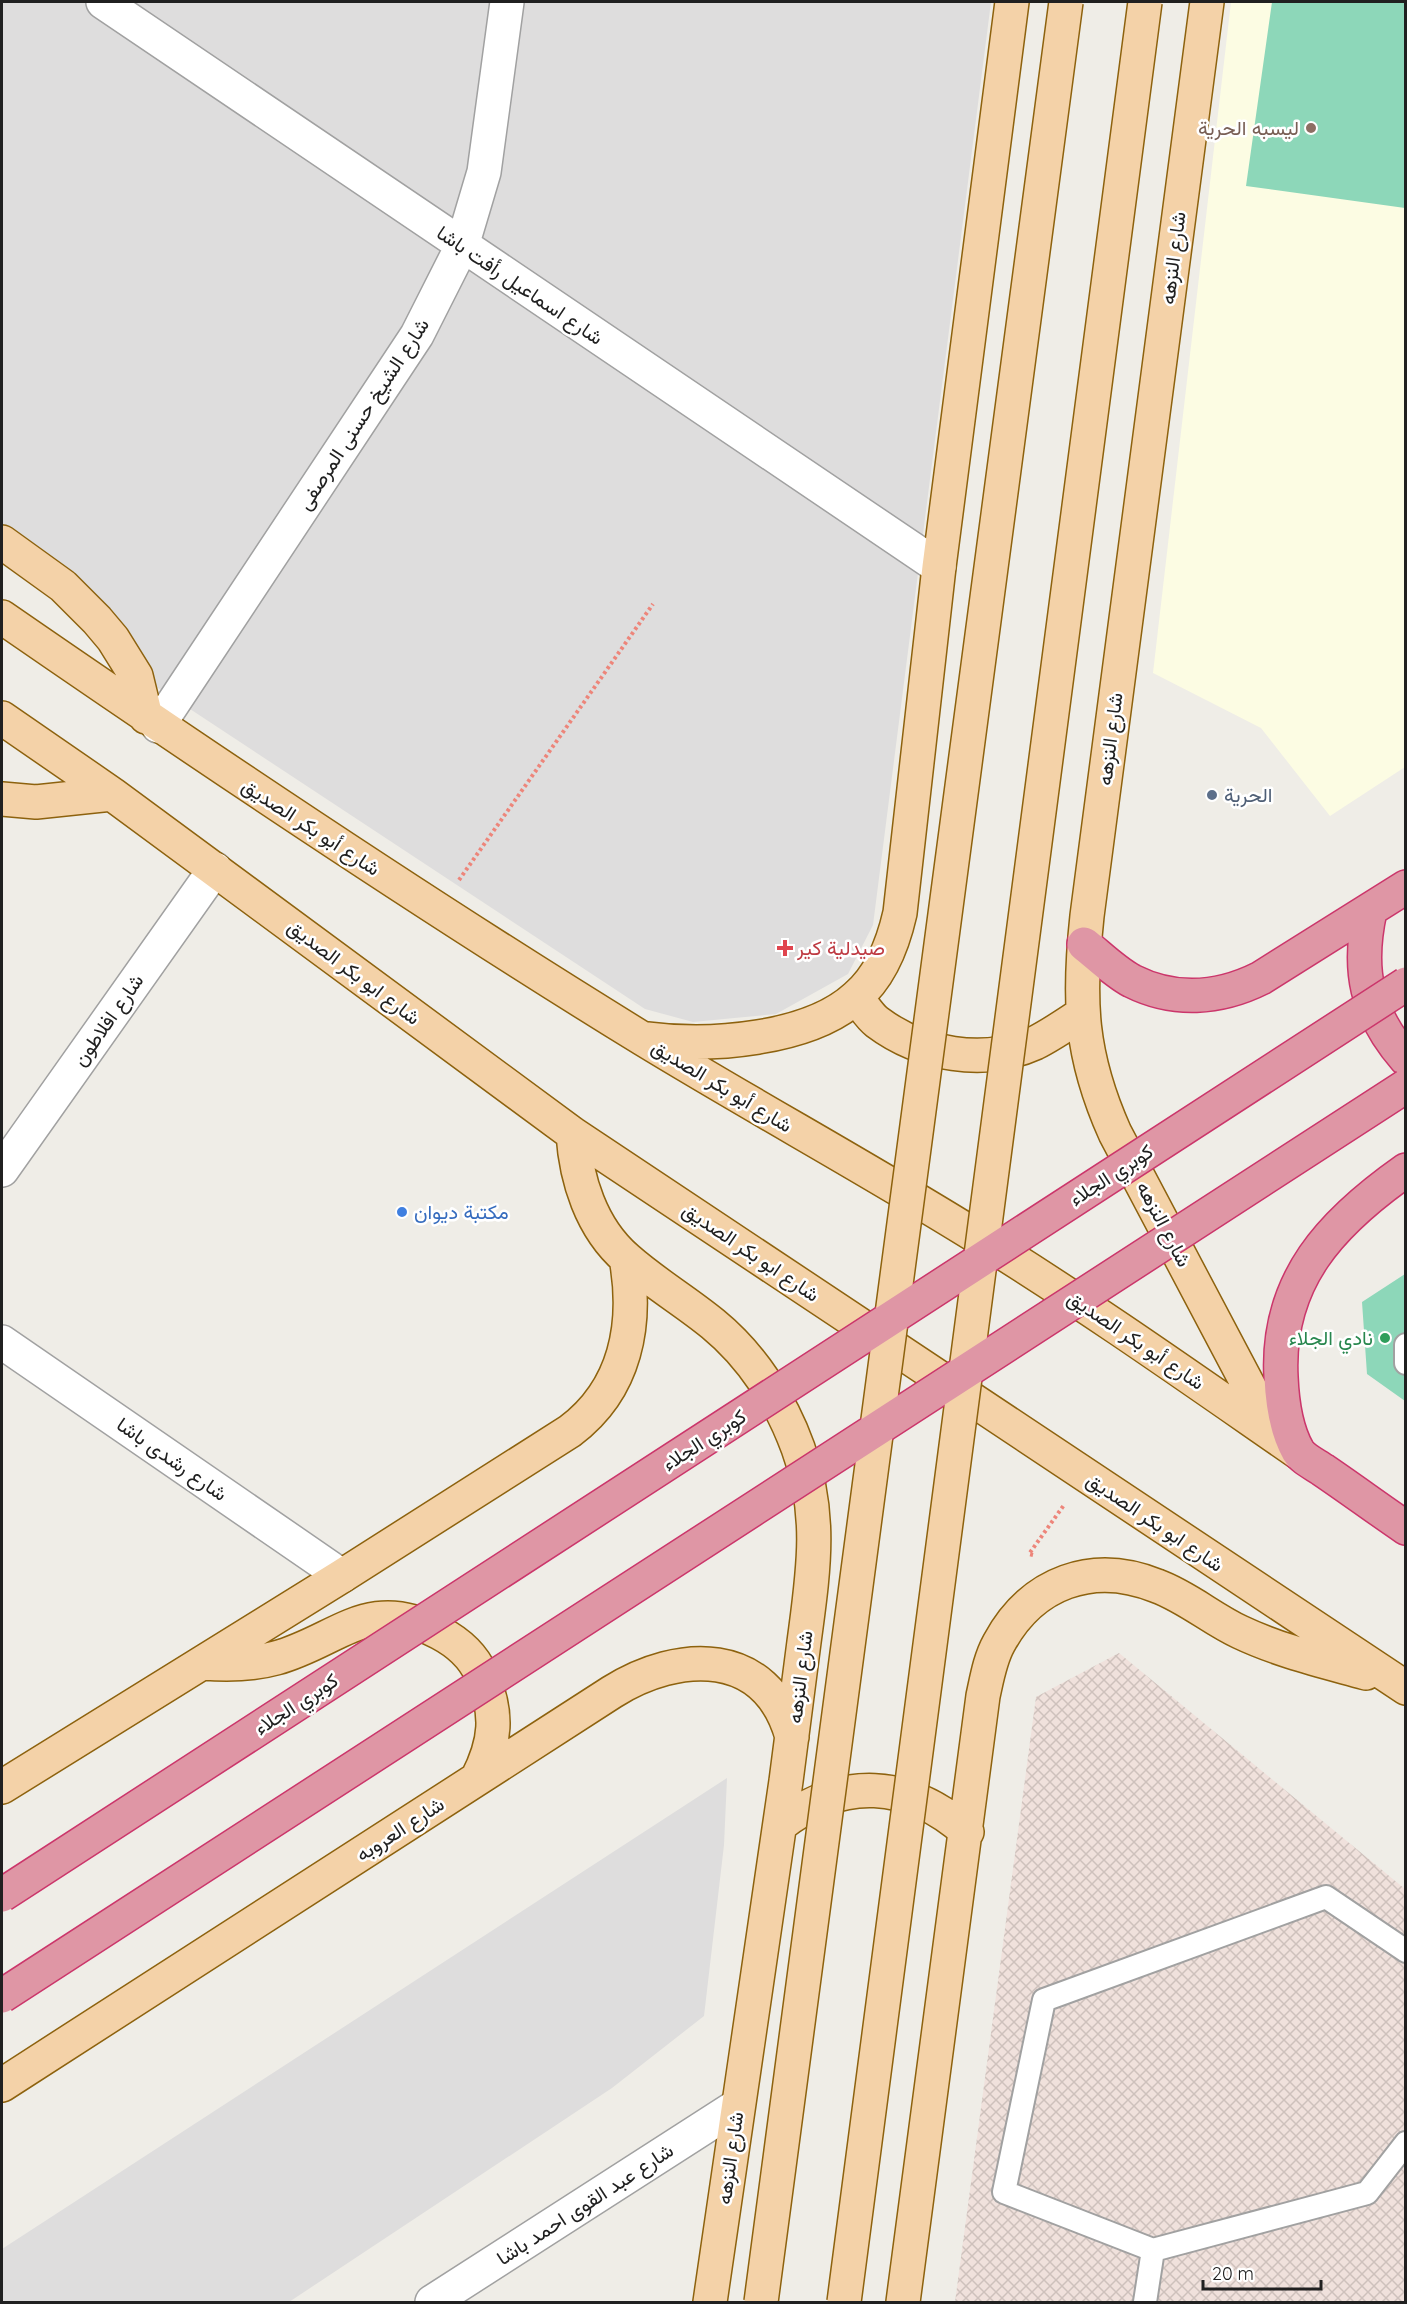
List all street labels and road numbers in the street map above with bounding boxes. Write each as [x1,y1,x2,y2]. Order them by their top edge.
street label: شارع النزهه [1154,210,1193,306]
street label: شارع اسماعيل رأفت باشا [431,220,608,351]
street label: شارع الشيخ حسنى المرصفى [291,313,436,515]
street label: شارع النزهه [1091,691,1130,787]
street label: شارع أبو بكر الصديق [236,773,385,882]
street label: شارع ابو بكر الصديق [282,914,426,1031]
street label: شارع افلاطون [67,969,150,1072]
street label: شارع أبو بكر الصديق [646,1034,797,1139]
street label: كوبري الجلاء [1064,1138,1160,1215]
street label: شارع النزهه [1130,1177,1197,1272]
street label: شارع ابو بكر الصديق [677,1197,824,1308]
street label: شارع أبو بكر الصديق [1062,1285,1209,1396]
street label: كوبري الجلاء [657,1403,753,1480]
street label: شارع رشدى باشا [111,1411,232,1507]
street label: شارع ابو بكر الصديق [1081,1467,1228,1578]
street label: شارع النزهه [781,1629,820,1725]
street label: كوبري الجلاء [249,1667,345,1744]
street label: شارع العروبه [351,1791,450,1868]
street label: شارع النزهه [711,2110,750,2206]
street label: شارع عبد القوى احمد باشا [492,2137,679,2272]

